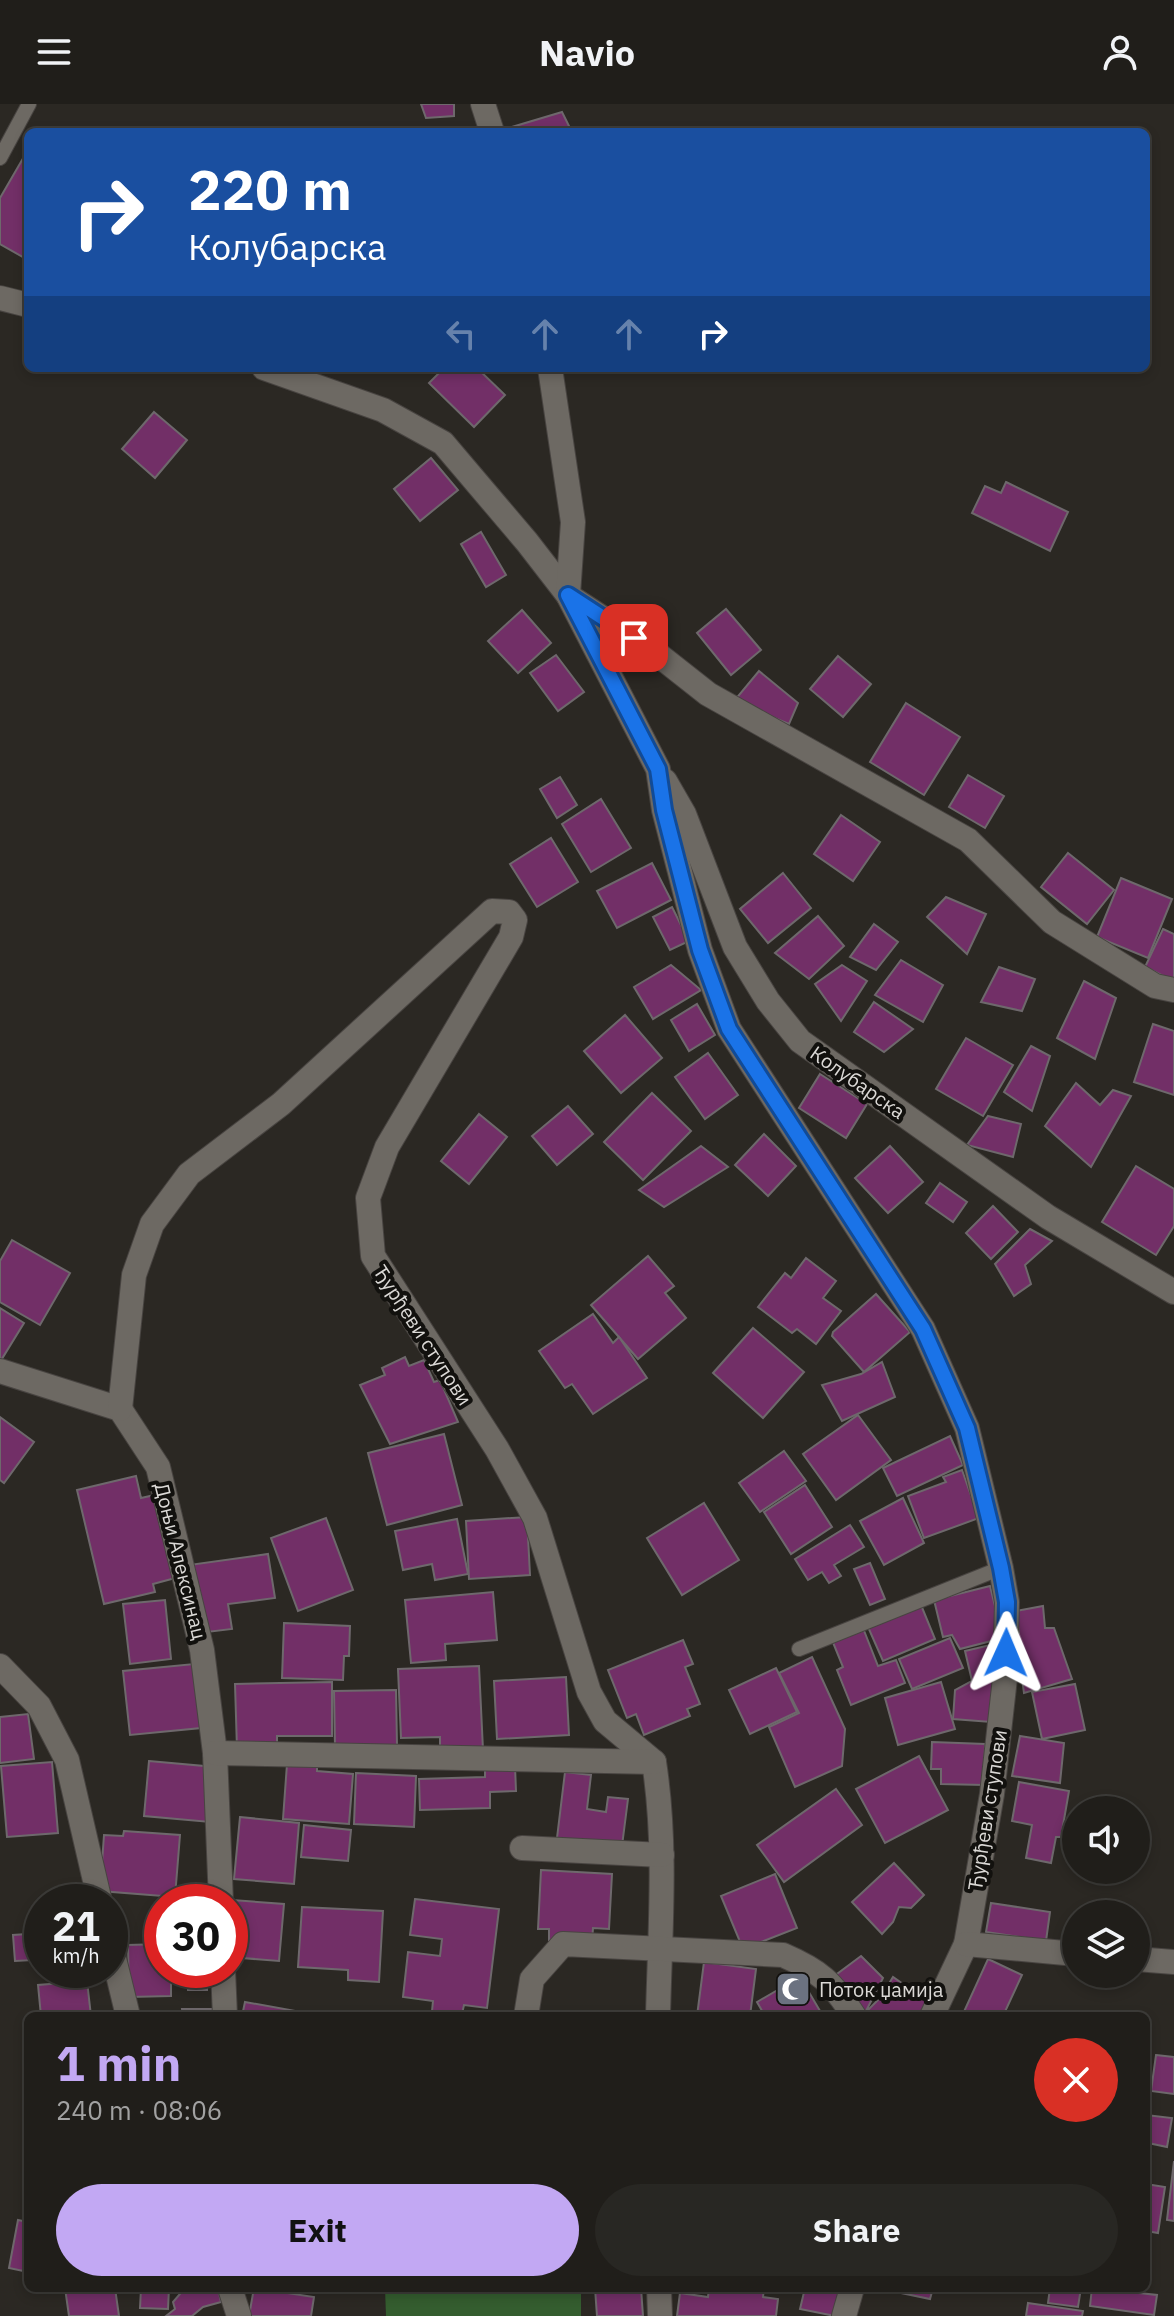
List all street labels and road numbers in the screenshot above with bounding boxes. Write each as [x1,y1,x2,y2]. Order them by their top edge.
street label: Колубарска [805,1039,911,1125]
street label: Ђурђеви ступови [367,1260,479,1410]
street label: Доњи Алексинац [148,1480,214,1642]
street label: Ђурђеви ступови [961,1728,1013,1892]

